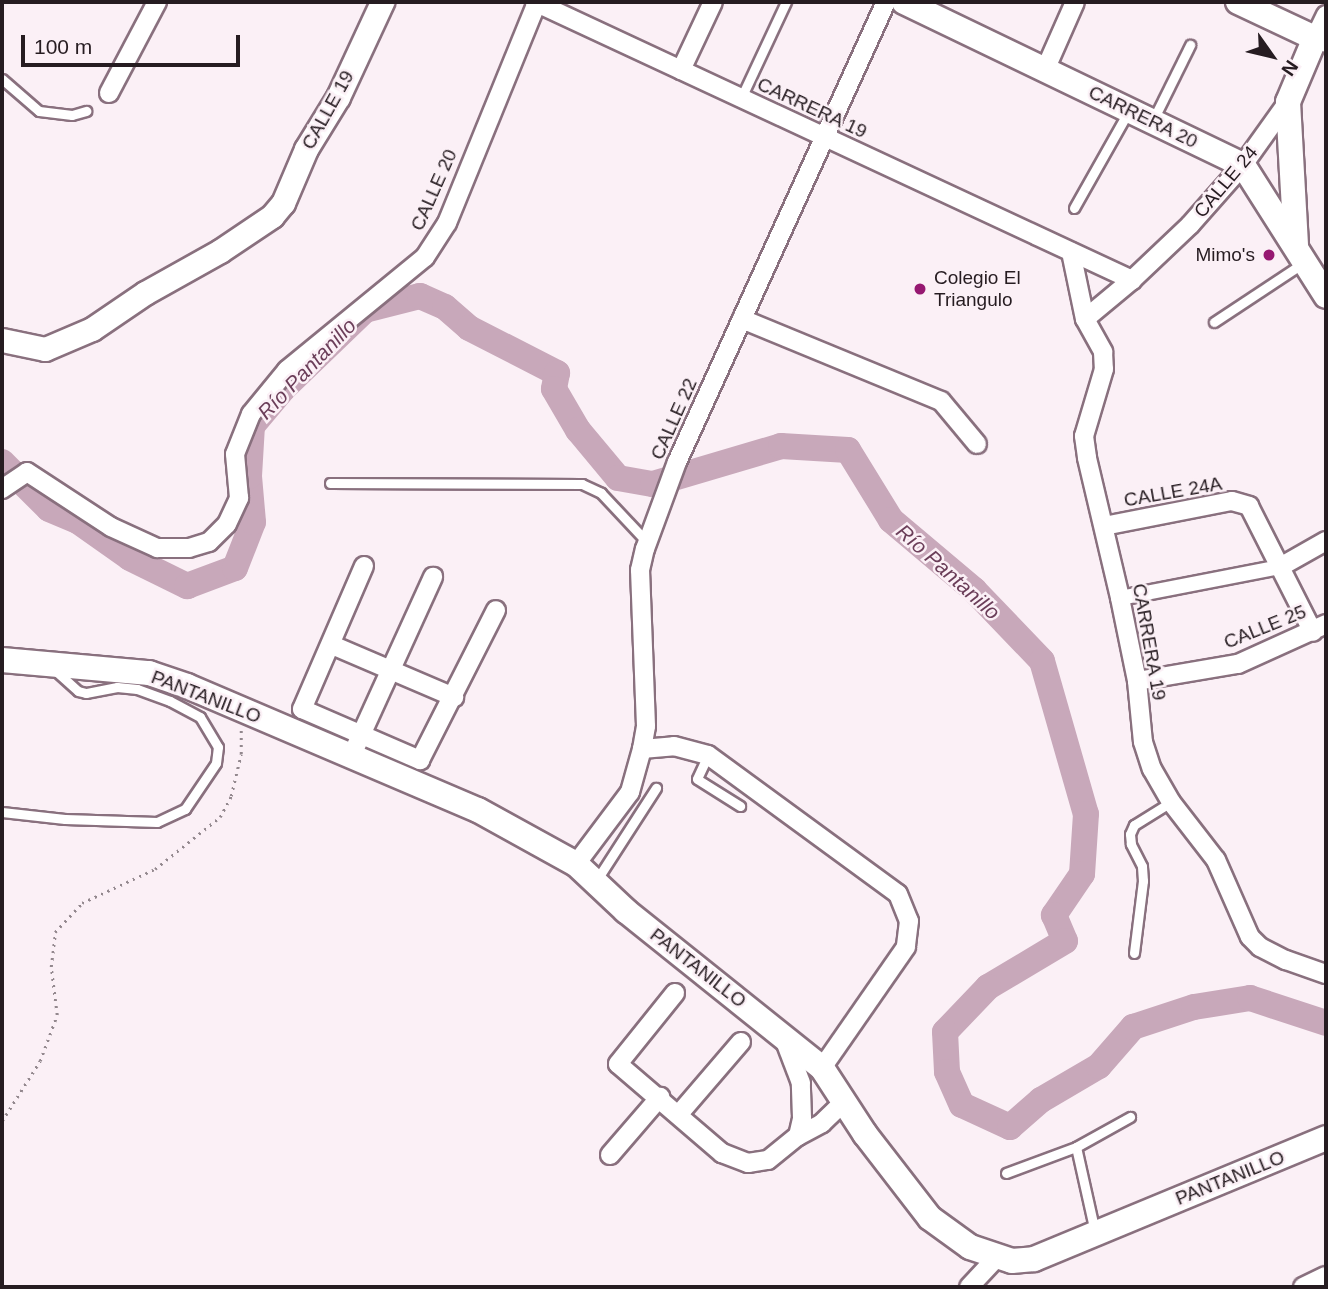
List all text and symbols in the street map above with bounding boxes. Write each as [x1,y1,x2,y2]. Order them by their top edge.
scale bar [24,21,243,65]
north arrow [1237,21,1307,91]
text: 100 m [34,35,92,58]
text: N [1277,56,1302,80]
street label: CALLE 19 [297,67,359,153]
street label: CARRERA 19 [753,72,871,144]
street label: CARRERA 20 [1084,81,1202,153]
street label: CALLE 24 [1189,141,1263,223]
street label: CALLE 20 [406,146,462,234]
place label: Mimo's [1195,244,1255,266]
marker: Mimo's [1261,247,1277,263]
place label: Colegio El Triangulo [934,267,1021,311]
marker: Colegio El Triangulo [912,281,928,297]
water label: Río Pantanillo [253,313,361,425]
street label: CALLE 22 [646,375,702,463]
street label: CALLE 24A [1122,472,1224,512]
water label: Río Pantanillo [891,519,1005,625]
street label: CARRERA 19 [1127,581,1171,703]
street label: CALLE 25 [1221,600,1309,654]
street label: PANTANILLO [148,666,264,728]
street label: PANTANILLO [645,923,751,1013]
street label: PANTANILLO [1172,1146,1288,1210]

